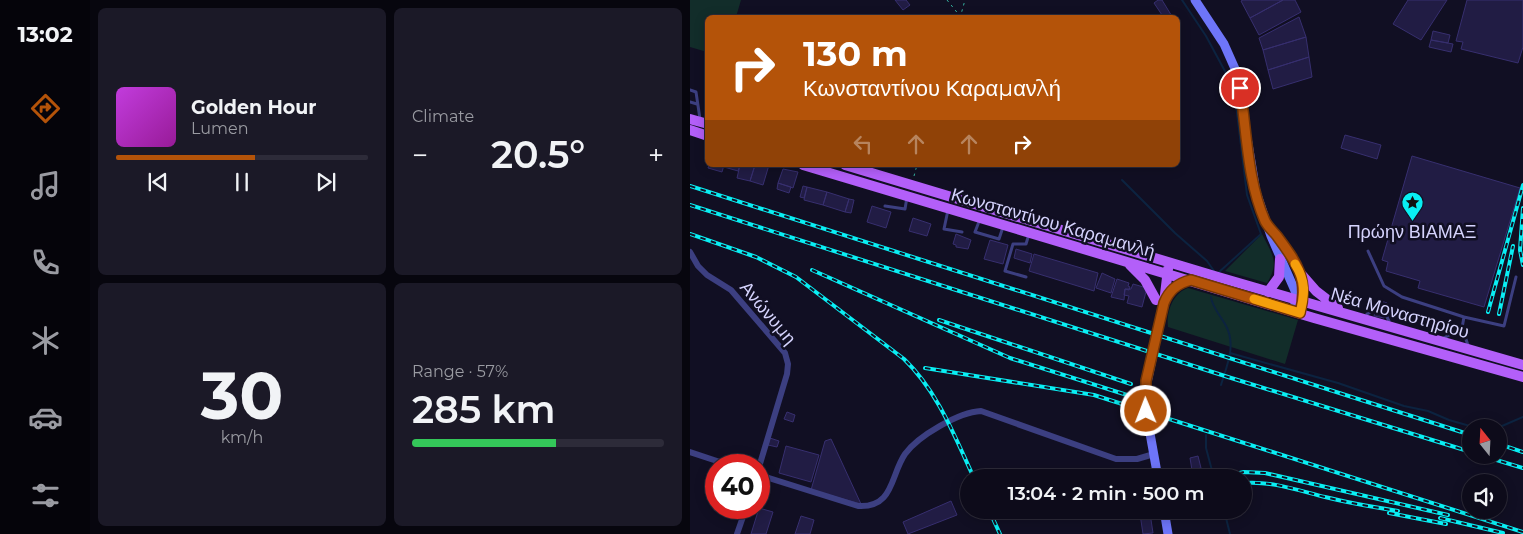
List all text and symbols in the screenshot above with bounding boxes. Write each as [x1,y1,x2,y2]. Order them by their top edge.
text: 13:02 [17,21,73,48]
text: 130 m [803,32,908,75]
icon: right [720,35,785,100]
pin [1219,67,1261,109]
icon: arrive [1226,74,1254,102]
text: Κωνσταντίνου Καραμανλή [803,75,1061,102]
icon: directions [28,91,63,126]
text: Golden Hour [191,96,317,119]
text: Climate [412,107,474,126]
text: Lumen [191,119,249,138]
icon: left [849,130,877,158]
icon: ahead [902,130,930,158]
icon: ahead [955,130,983,158]
icon: right [1008,130,1036,158]
text: 20.5° [491,131,585,178]
text: − [412,138,428,172]
text: + [648,138,664,172]
icon: music [28,168,63,203]
icon: previous [144,168,172,196]
icon: pause [228,168,256,196]
icon: next [312,168,340,196]
street label: Κωνσταντίνου Καραμανλή [949,183,1157,263]
place icon: Πρώην ΒΙΑΜΑΞ [1400,190,1424,221]
place label: Πρώην ΒΙΑΜΑΞ [1348,221,1476,243]
icon: phone [28,245,63,280]
street label: Ανώνυμη [735,277,801,349]
street label: Νέα Μοναστηρίου [1328,283,1472,343]
icon: climate [28,323,63,358]
text: 30 [201,356,283,435]
text: Range · 57% [412,362,508,381]
position arrow [1119,384,1171,436]
text: 285 km [412,386,556,433]
icon: car [28,400,63,435]
north arrow [1462,419,1508,464]
map controls [1462,419,1507,519]
text: km/h [221,428,263,447]
speed limit sign: 40 [705,454,770,519]
button: sound [1462,474,1507,519]
icon: filters [28,478,63,513]
text: 13:04 · 2 min · 500 m [1007,482,1205,505]

